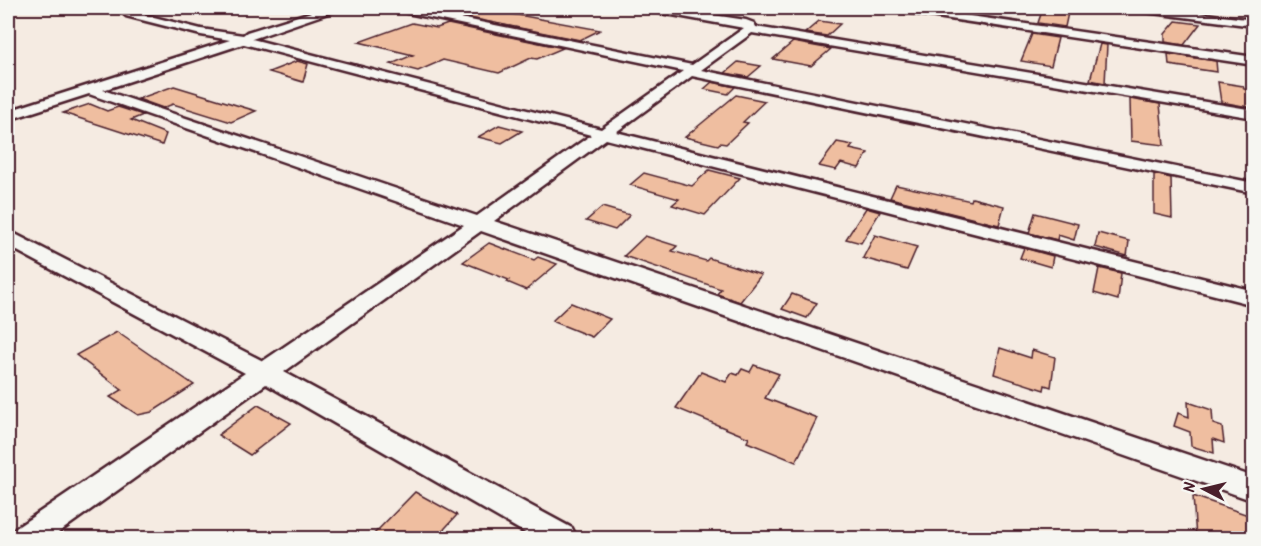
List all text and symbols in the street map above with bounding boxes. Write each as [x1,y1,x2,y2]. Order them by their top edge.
north arrow [1174,459,1234,519]
text: N [1178,481,1204,494]

